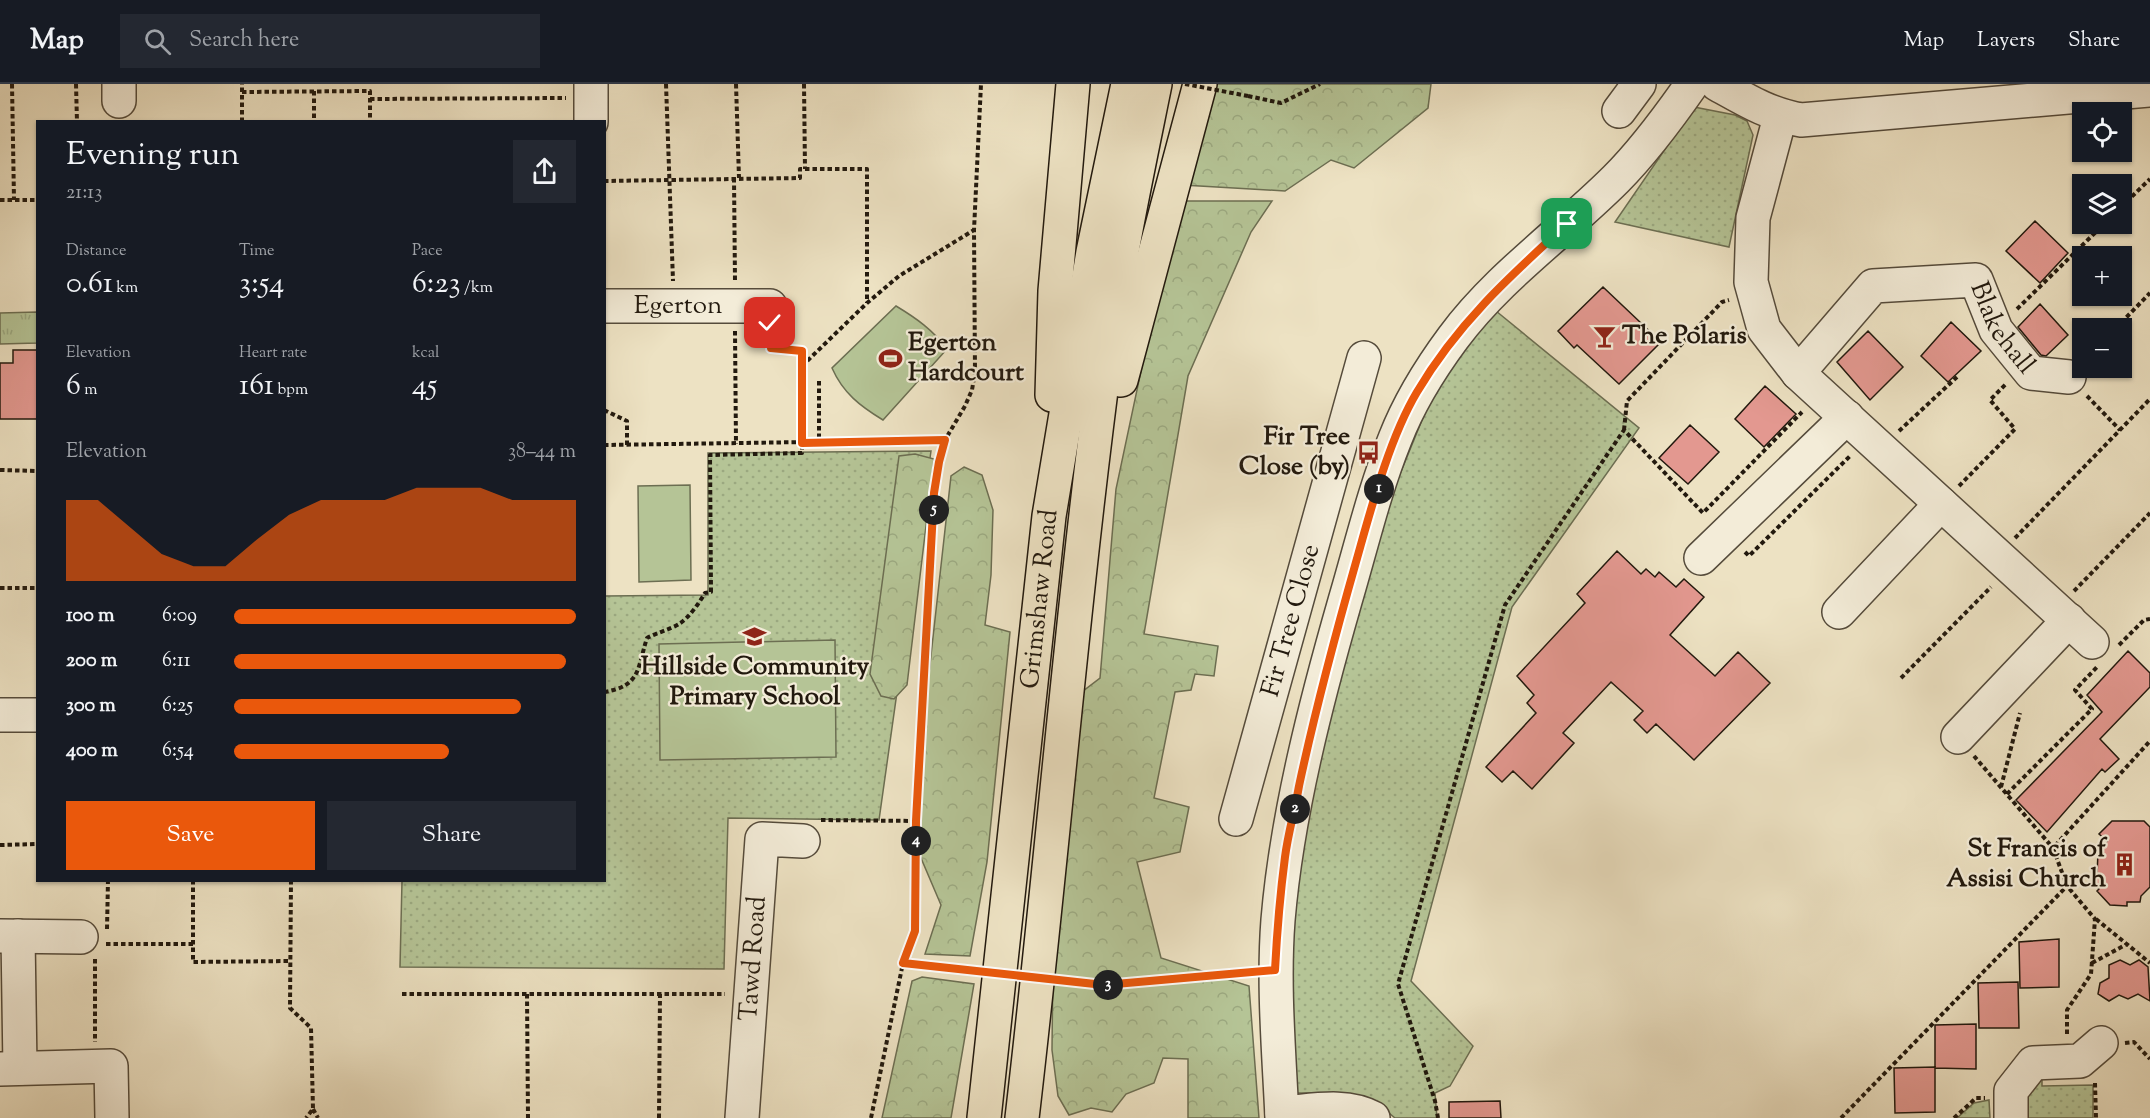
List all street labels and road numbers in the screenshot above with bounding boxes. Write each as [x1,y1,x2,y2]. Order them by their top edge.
street label: Blakehall [1960,276,2044,382]
street label: Egerton [634,288,722,325]
street label: Grimshaw Road [1012,507,1068,691]
street label: Fir Tree Close [1252,540,1330,701]
street label: Tawd Road [731,894,776,1022]

